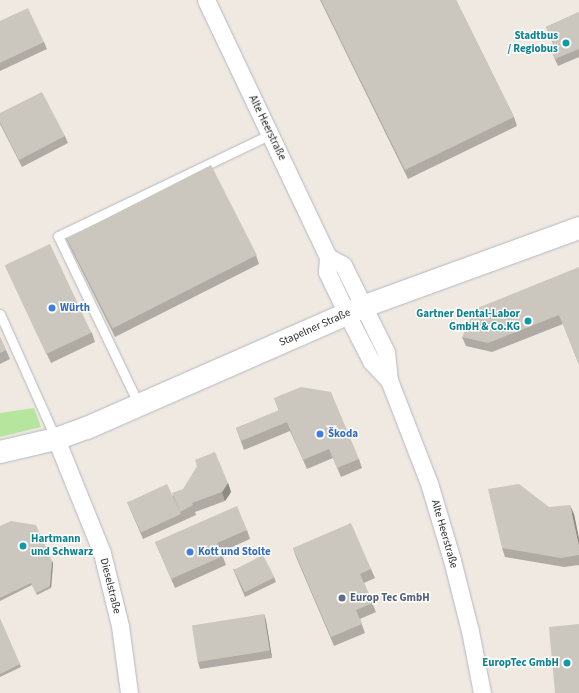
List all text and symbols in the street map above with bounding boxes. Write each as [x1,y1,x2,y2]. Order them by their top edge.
place label: Stadtbus / Regiobus [507,30,558,56]
marker: Stadtbus / Regiobus [561,38,571,48]
street label: Alte Heerstraße [246,93,288,163]
place label: Würth [60,301,90,315]
marker: Würth [47,303,57,313]
street label: Stapelner Straße [277,306,353,350]
place label: Gartner Dental-Labor GmbH & Co.KG [416,308,520,334]
marker: Gartner Dental-Labor GmbH & Co.KG [523,316,533,326]
place label: Škoda [328,427,358,441]
marker: Škoda [315,429,325,439]
street label: Alte Heerstraße [428,498,460,570]
place label: Hartmann und Schwarz [31,533,93,559]
marker: Hartmann und Schwarz [18,541,28,551]
place label: Kott und Stolte [198,545,271,559]
marker: Kott und Stolte [185,547,195,557]
street label: Dieselstraße [97,557,123,615]
place label: Europ Tec GmbH [350,591,430,605]
marker: Europ Tec GmbH [337,593,347,603]
place label: EuropTec GmbH [482,656,559,670]
marker: EuropTec GmbH [562,658,572,668]

